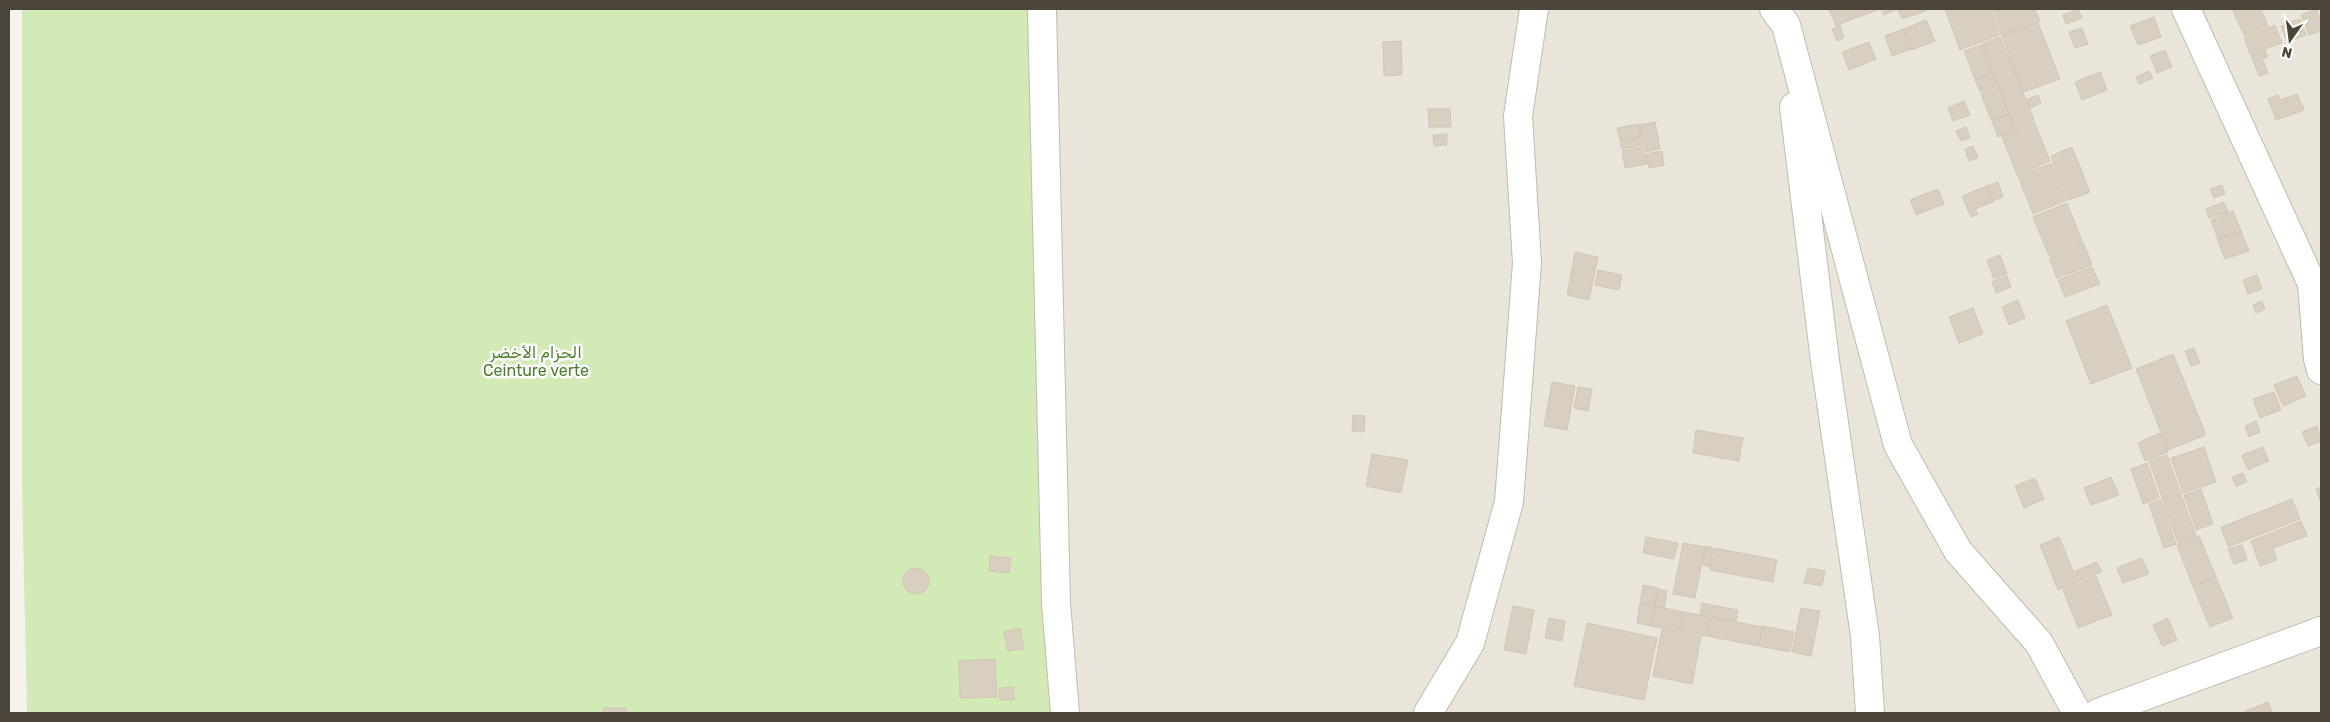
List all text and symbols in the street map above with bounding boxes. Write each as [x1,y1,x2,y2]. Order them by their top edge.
north arrow [2265,15,2315,65]
text: N [2280,43,2294,62]
park label: الحزام الأخضر Ceinture verte [483,343,589,380]

